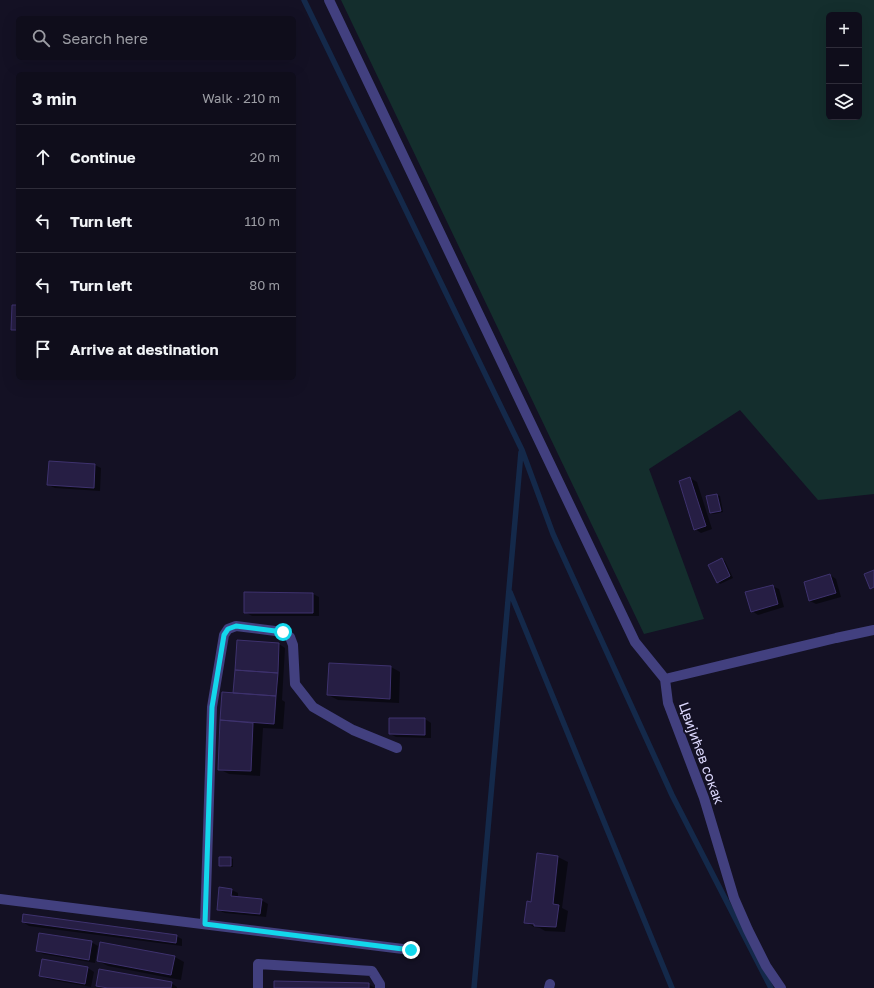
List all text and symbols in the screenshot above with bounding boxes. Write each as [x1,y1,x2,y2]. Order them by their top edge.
map controls [826,12,862,120]
button: + [826,12,862,48]
search box [16,16,296,60]
icon: search [30,27,52,49]
text: Search here [62,29,148,47]
button: − [826,48,862,84]
button: layers [826,84,862,120]
text: 3 min [32,88,76,109]
text: Walk · 210 m [202,90,280,106]
icon: ahead [32,146,54,168]
text: Continue [70,148,136,166]
text: 20 m [250,149,280,165]
icon: left [32,210,54,232]
text: Turn left [70,212,132,230]
text: 110 m [245,213,280,229]
icon: left [32,274,54,296]
text: Turn left [70,276,132,294]
text: 80 m [249,277,280,293]
icon: arrive [32,338,54,360]
text: Arrive at destination [70,340,219,358]
route start [274,623,292,641]
street label: Цвијићев сокак [676,700,728,806]
route end [402,941,420,959]

